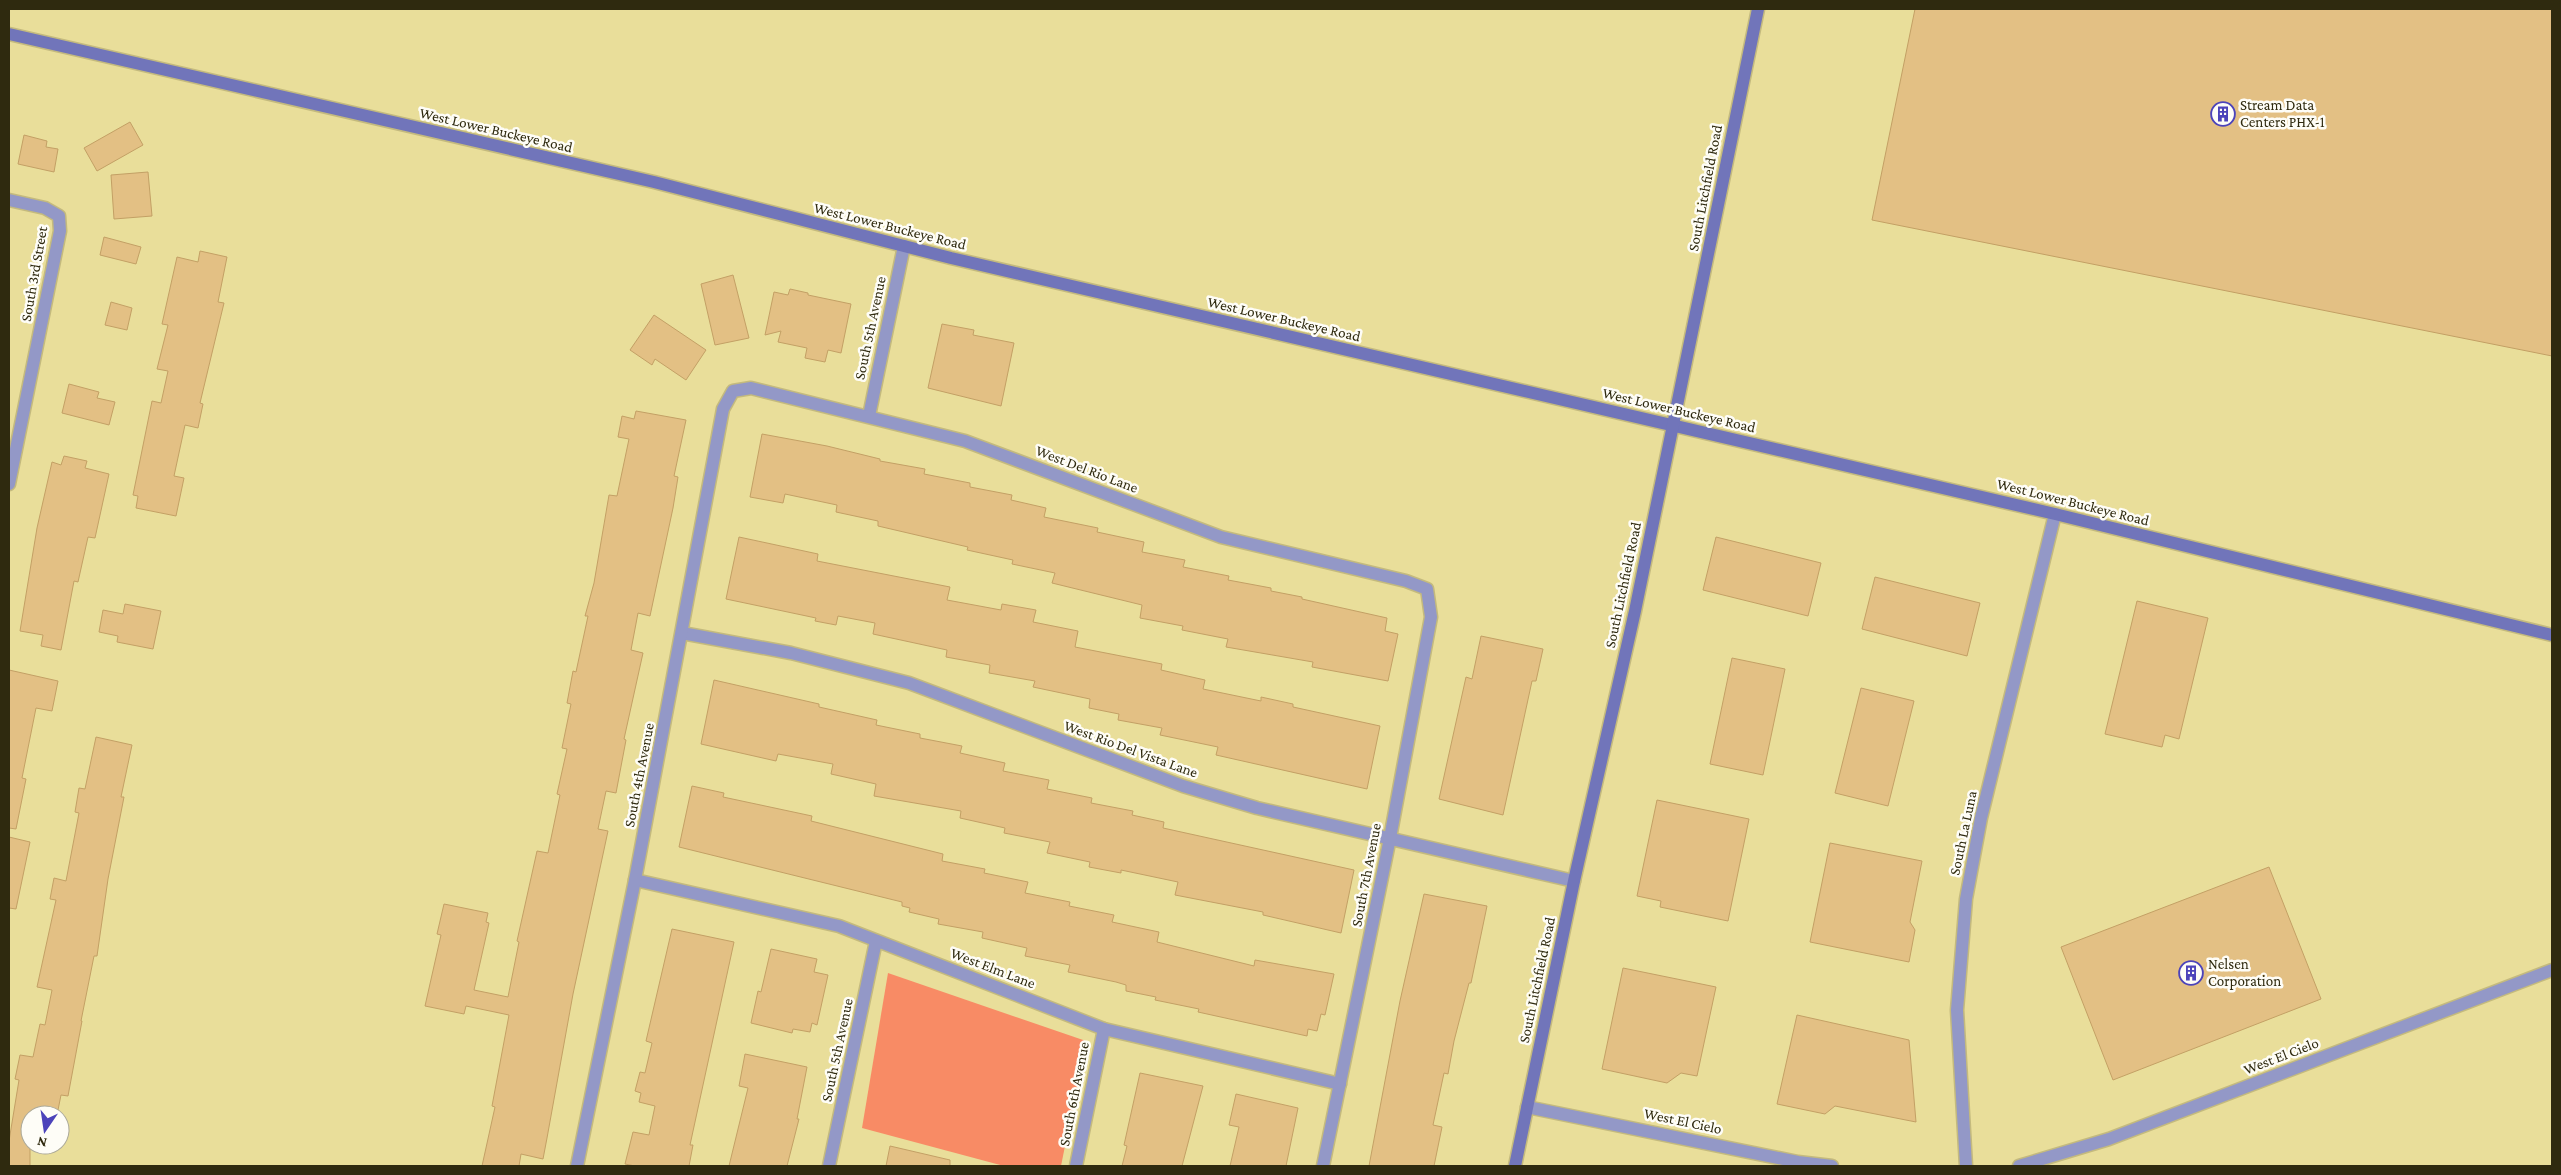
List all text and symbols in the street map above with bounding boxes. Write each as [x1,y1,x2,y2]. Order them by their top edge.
place label: Stream Data Centers PHX-1 [2240,97,2325,130]
building icon: Stream Data Centers PHX-1 [2210,101,2236,127]
street label: West Lower Buckeye Road [418,105,574,156]
street label: South Litchfield Road [1685,123,1725,253]
street label: West Lower Buckeye Road [812,199,968,254]
street label: South 3rd Street [18,224,50,323]
street label: South 5th Avenue [851,274,889,381]
street label: West Lower Buckeye Road [1206,294,1362,345]
street label: West Lower Buckeye Road [1601,385,1757,436]
street label: West Del Rio Lane [1034,442,1141,496]
street label: West Lower Buckeye Road [1995,475,2151,530]
street label: South Litchfield Road [1602,520,1644,649]
street label: West Rio Del Vista Lane [1062,717,1200,781]
street label: South 4th Avenue [621,721,657,829]
street label: South La Luna [1946,789,1980,877]
street label: South 7th Avenue [1348,821,1384,928]
street label: South Litchfield Road [1516,915,1558,1044]
street label: West Elm Lane [948,945,1038,992]
place label: Nelsen Corporation [2208,956,2281,990]
building icon: Nelsen Corporation [2178,960,2204,986]
street label: South 5th Avenue [818,996,856,1103]
street label: West El Cielo [2241,1034,2321,1078]
street label: South 6th Avenue [1056,1040,1092,1147]
north arrow [20,1105,70,1155]
street label: West El Cielo [1643,1105,1723,1137]
text: N [35,1134,49,1152]

